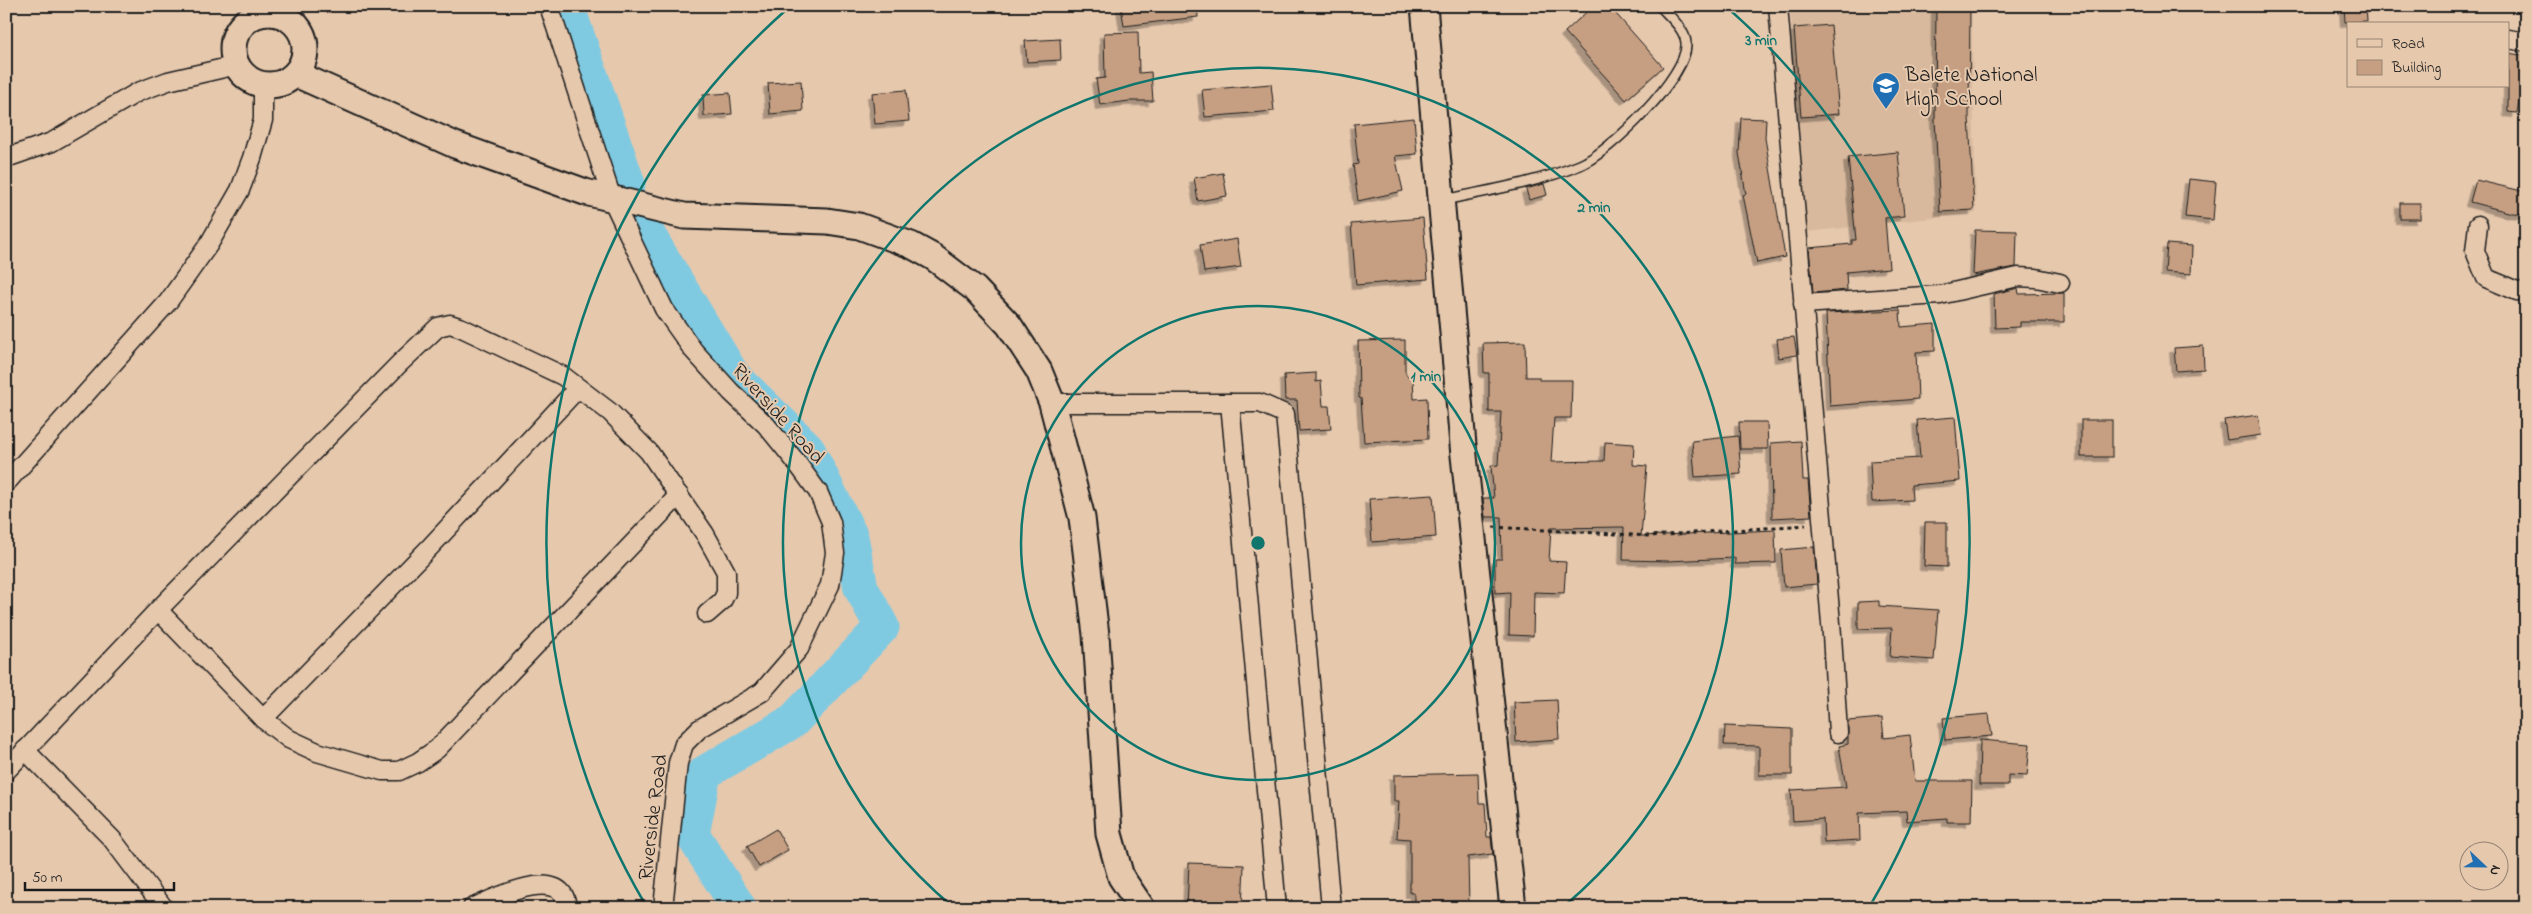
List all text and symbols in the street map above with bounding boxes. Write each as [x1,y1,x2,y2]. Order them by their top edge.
legend [2347,22,2510,88]
text: 3 min [1744,30,1777,52]
text: Road [2392,33,2425,55]
text: Building [2391,57,2441,80]
place label: Balete National High School [1904,61,2038,117]
school or university icon: Balete National High School [1871,71,1901,110]
text: 2 min [1577,197,1611,219]
street label: Riverside Road [724,357,831,472]
text: 1 min [1411,366,1442,388]
centre of rings [1249,534,1267,552]
street label: Riverside Road [631,752,677,882]
north arrow [2460,842,2510,892]
scale bar [25,859,174,891]
text: N [2483,862,2506,879]
text: 50 m [32,867,63,889]

